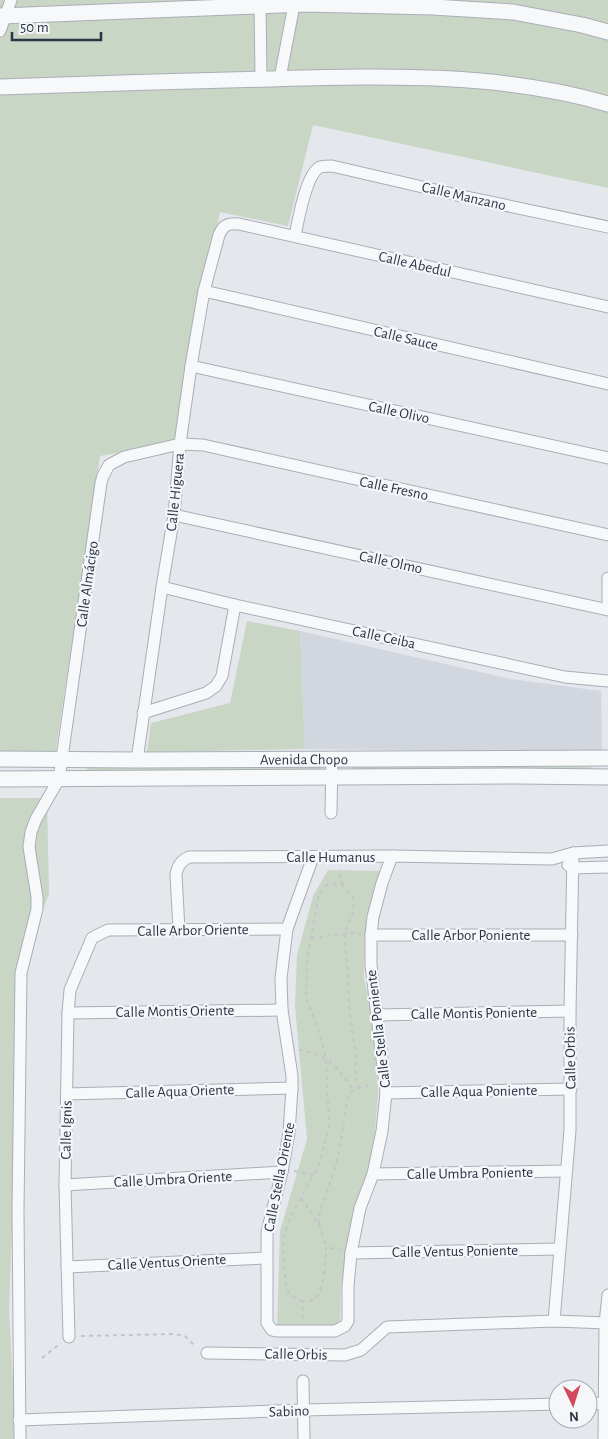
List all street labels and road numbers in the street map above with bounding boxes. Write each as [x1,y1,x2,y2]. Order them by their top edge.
street label: Calle Manzano [420,180,507,213]
street label: Calle Abedul [377,249,453,280]
street label: Calle Sauce [372,324,440,353]
street label: Calle Olivo [367,399,431,426]
street label: Calle Higuera [164,452,187,532]
street label: Calle Fresno [358,474,430,503]
street label: Calle Almácigo [74,540,101,628]
street label: Calle Olmo [358,548,424,576]
street label: Calle Ceiba [351,623,417,652]
street label: Avenida Chopo [260,752,348,767]
street label: Calle Humanus [287,850,375,865]
street label: Calle Arbor Oriente [137,922,249,939]
street label: Calle Arbor Poniente [411,928,531,943]
street label: Calle Stella Poniente [364,969,393,1089]
street label: Calle Montis Oriente [116,1003,235,1020]
street label: Calle Montis Poniente [411,1005,537,1022]
street label: Calle Orbis [562,1026,579,1090]
street label: Calle Aqua Oriente [125,1082,235,1101]
street label: Calle Aqua Poniente [421,1083,537,1100]
street label: Calle Ignis [58,1100,75,1160]
street label: Calle Stella Oriente [262,1121,297,1233]
street label: Calle Umbra Poniente [407,1165,533,1182]
street label: Calle Umbra Oriente [113,1169,233,1190]
street label: Calle Ventus Poniente [392,1243,518,1260]
street label: Calle Ventus Oriente [107,1252,227,1273]
street label: Calle Orbis [264,1346,328,1363]
street label: Sabino [269,1403,309,1420]

